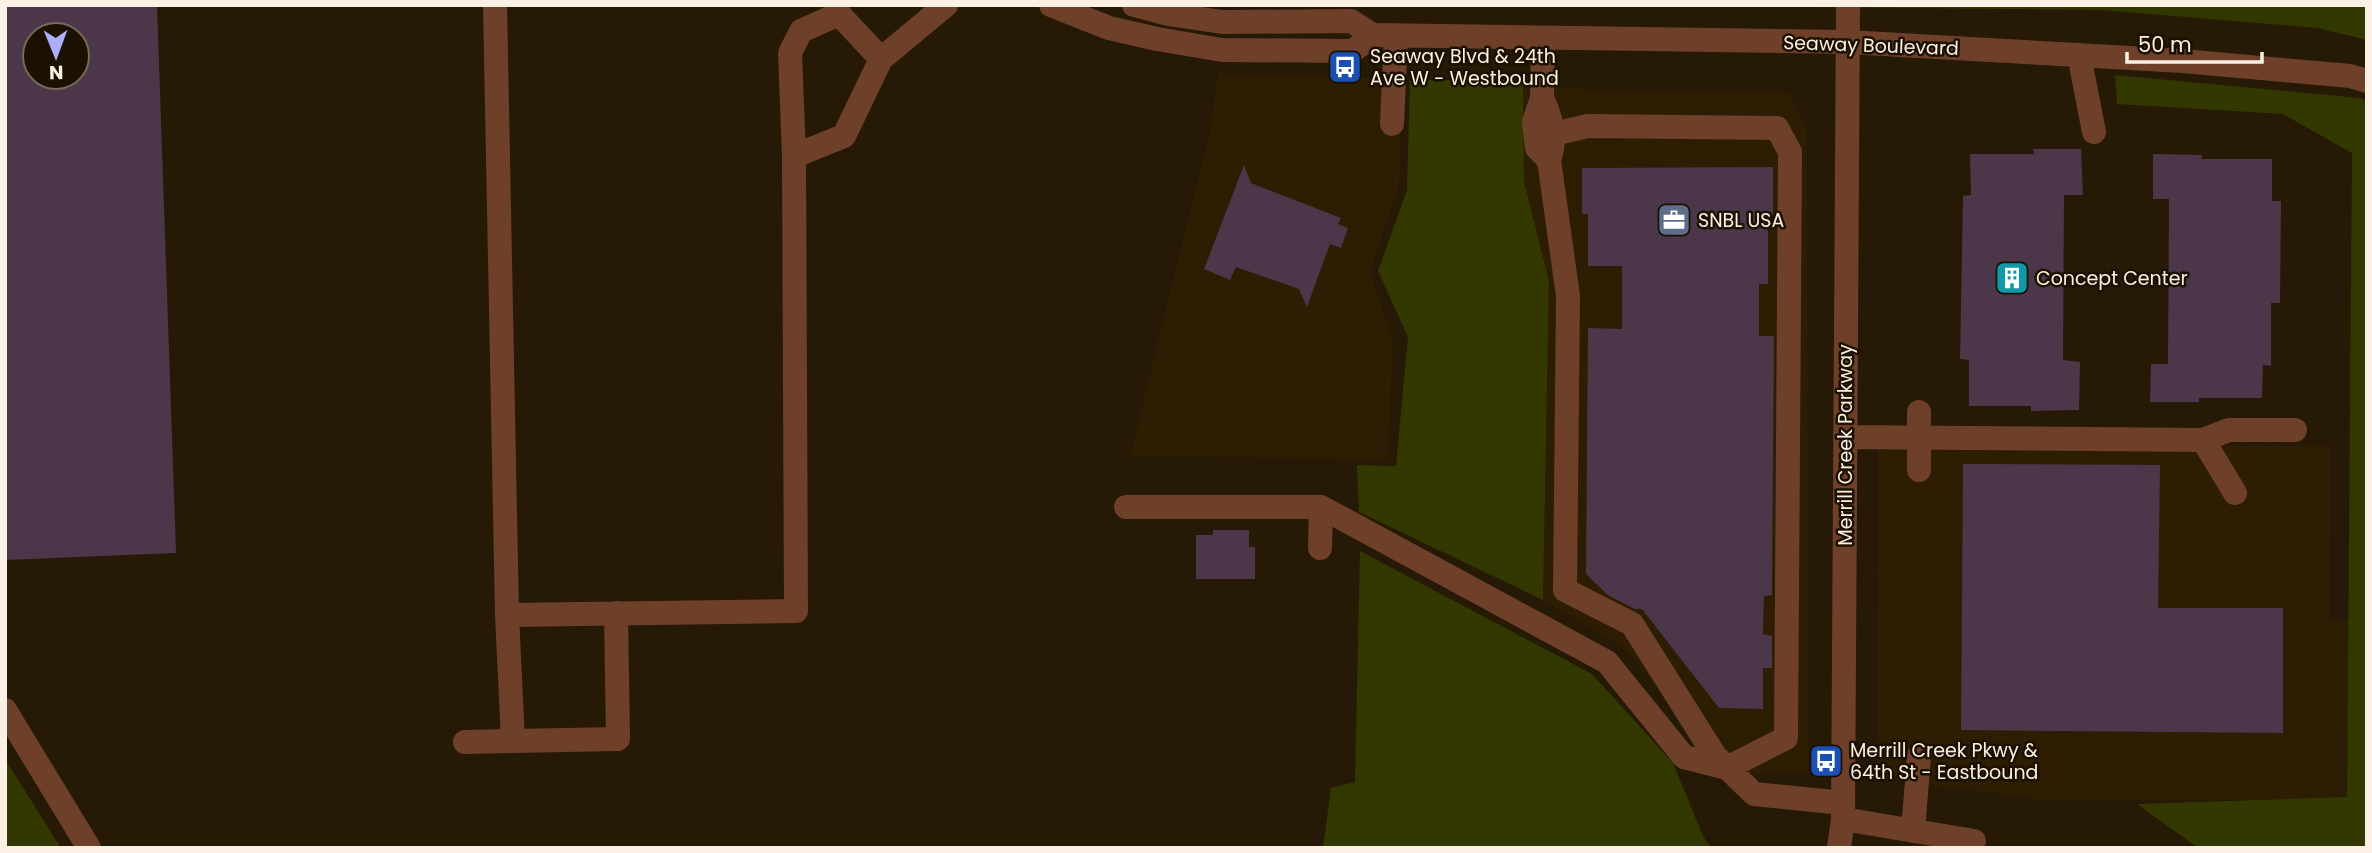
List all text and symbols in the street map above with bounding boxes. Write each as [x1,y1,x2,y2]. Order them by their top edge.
north arrow [21,21,91,91]
scale bar [2127,21,2262,65]
street label: Seaway Boulevard [1783,29,1959,62]
text: 50 m [2138,30,2192,59]
place label: Seaway Blvd & 24th Ave W - Westbound [1370,43,1559,92]
bus stop icon: Seaway Blvd & 24th Ave W - Westbound [1326,48,1364,86]
text: N [49,59,64,86]
office icon: SNBL USA [1655,201,1693,239]
place label: SNBL USA [1698,207,1784,234]
building icon: Concept Center [1993,259,2031,297]
place label: Concept Center [2036,265,2188,292]
street label: Merrill Creek Parkway [1832,344,1859,546]
place label: Merrill Creek Pkwy & 64th St - Eastbound [1850,737,2038,786]
bus stop icon: Merrill Creek Pkwy & 64th St - Eastbound [1807,742,1845,780]

